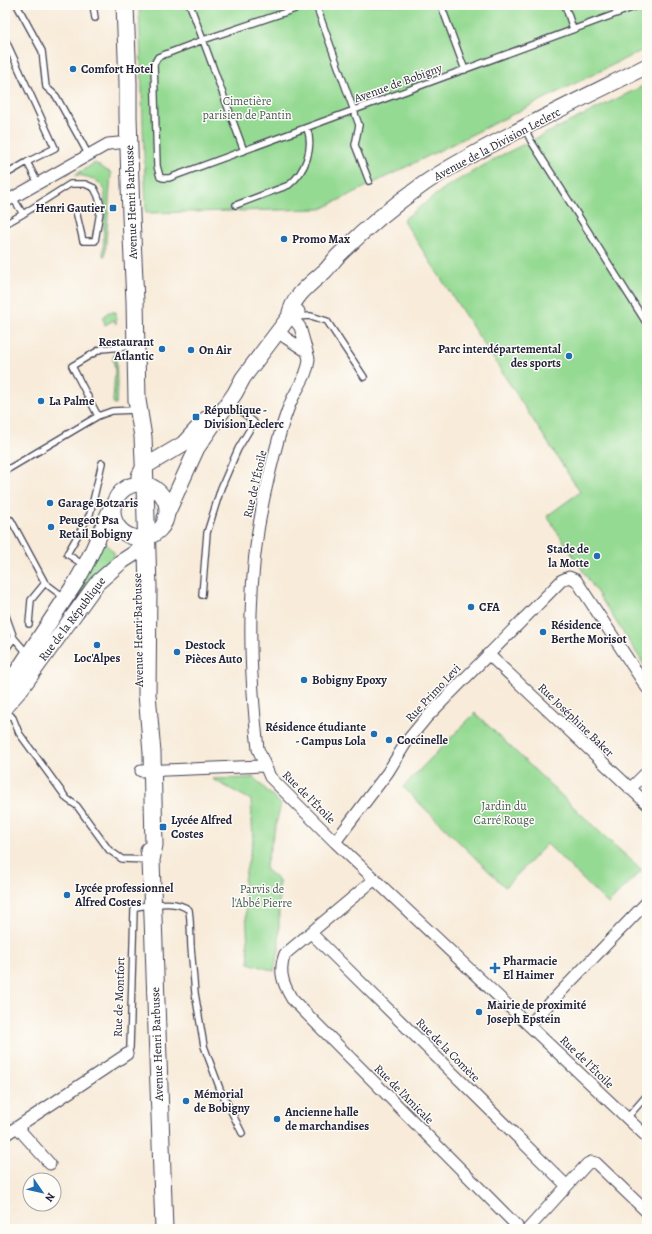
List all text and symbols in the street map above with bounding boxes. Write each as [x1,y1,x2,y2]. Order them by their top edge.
street label: Avenue de Bobigny [351,59,445,107]
place label: Comfort Hotel [81,61,154,77]
marker: Comfort Hotel [68,64,78,74]
park label: Cimetière parisien de Pantin [202,93,292,123]
street label: Avenue de la Division Leclerc [430,104,563,185]
street label: Avenue Henri Barbusse [121,145,141,260]
place label: Henri Gautier [35,200,105,216]
marker: Henri Gautier [108,203,118,213]
place label: Promo Max [292,231,350,247]
marker: Promo Max [279,234,289,244]
place label: Restaurant Atlantic [99,334,154,364]
place label: Parc interdépartemental des sports [438,341,562,371]
place label: On Air [199,342,232,358]
marker: Restaurant Atlantic [157,344,167,354]
marker: On Air [186,345,196,355]
marker: Parc interdépartemental des sports [564,351,574,361]
place label: La Palme [49,393,95,409]
marker: La Palme [36,396,46,406]
place label: République - Division Leclerc [204,402,284,432]
marker: République - Division Leclerc [191,412,201,422]
street label: Rue de l'Étoile [239,449,271,519]
place label: Garage Botzaris [58,495,138,511]
marker: Garage Botzaris [45,498,55,508]
place label: Peugeot Psa Retail Bobigny [59,512,132,542]
marker: Peugeot Psa Retail Bobigny [46,522,56,532]
place label: Stade de la Motte [547,541,589,571]
marker: Stade de la Motte [592,551,602,561]
street label: Rue de la République [35,573,109,665]
street label: Avenue Henri Barbusse [129,573,147,688]
place label: CFA [479,599,500,615]
marker: CFA [466,602,476,612]
place label: Résidence Berthe Morisot [551,617,627,647]
marker: Résidence Berthe Morisot [538,627,548,637]
place label: Destock Pièces Auto [185,637,242,667]
marker: Loc'Alpes [92,640,102,650]
marker: Destock Pièces Auto [172,647,182,657]
place label: Loc'Alpes [74,650,120,666]
street label: Rue Primo Levi [402,660,464,726]
place label: Bobigny Epoxy [312,672,387,688]
marker: Bobigny Epoxy [299,675,309,685]
street label: Rue Joséphine Baker [535,680,618,761]
place label: Résidence étudiante - Campus Lola [265,719,366,749]
marker: Résidence étudiante - Campus Lola [369,729,379,739]
place label: Coccinelle [397,732,449,748]
marker: Coccinelle [384,735,394,745]
street label: Rue de l'Étoile [279,767,339,827]
park label: Jardin du Carré Rouge [474,798,534,828]
place label: Lycée Alfred Costes [171,812,233,842]
marker: Lycée Alfred Costes [158,822,168,832]
place label: Lycée professionnel Alfred Costes [74,880,174,910]
park label: Parvis de l'Abbé Pierre [232,881,292,911]
marker: Lycée professionnel Alfred Costes [62,890,72,900]
place label: Pharmacie El Haimer [503,953,558,983]
street label: Rue de Montfort [110,957,128,1037]
marker: Pharmacie El Haimer [490,963,500,973]
street label: Avenue Henri Barbusse [147,987,167,1102]
place label: Mairie de proximité Joseph Epstein [487,997,587,1027]
marker: Mairie de proximité Joseph Epstein [474,1007,484,1017]
street label: Rue de la Comète [413,1015,483,1085]
street label: Rue de l'Étoile [557,1032,617,1092]
street label: Rue de l'Amicale [371,1061,437,1127]
place label: Mémorial de Bobigny [194,1086,250,1116]
marker: Mémorial de Bobigny [181,1096,191,1106]
place label: Ancienne halle de marchandises [284,1104,369,1134]
marker: Ancienne halle de marchandises [272,1114,282,1124]
north arrow [22,1172,62,1212]
text: N [41,1190,58,1205]

